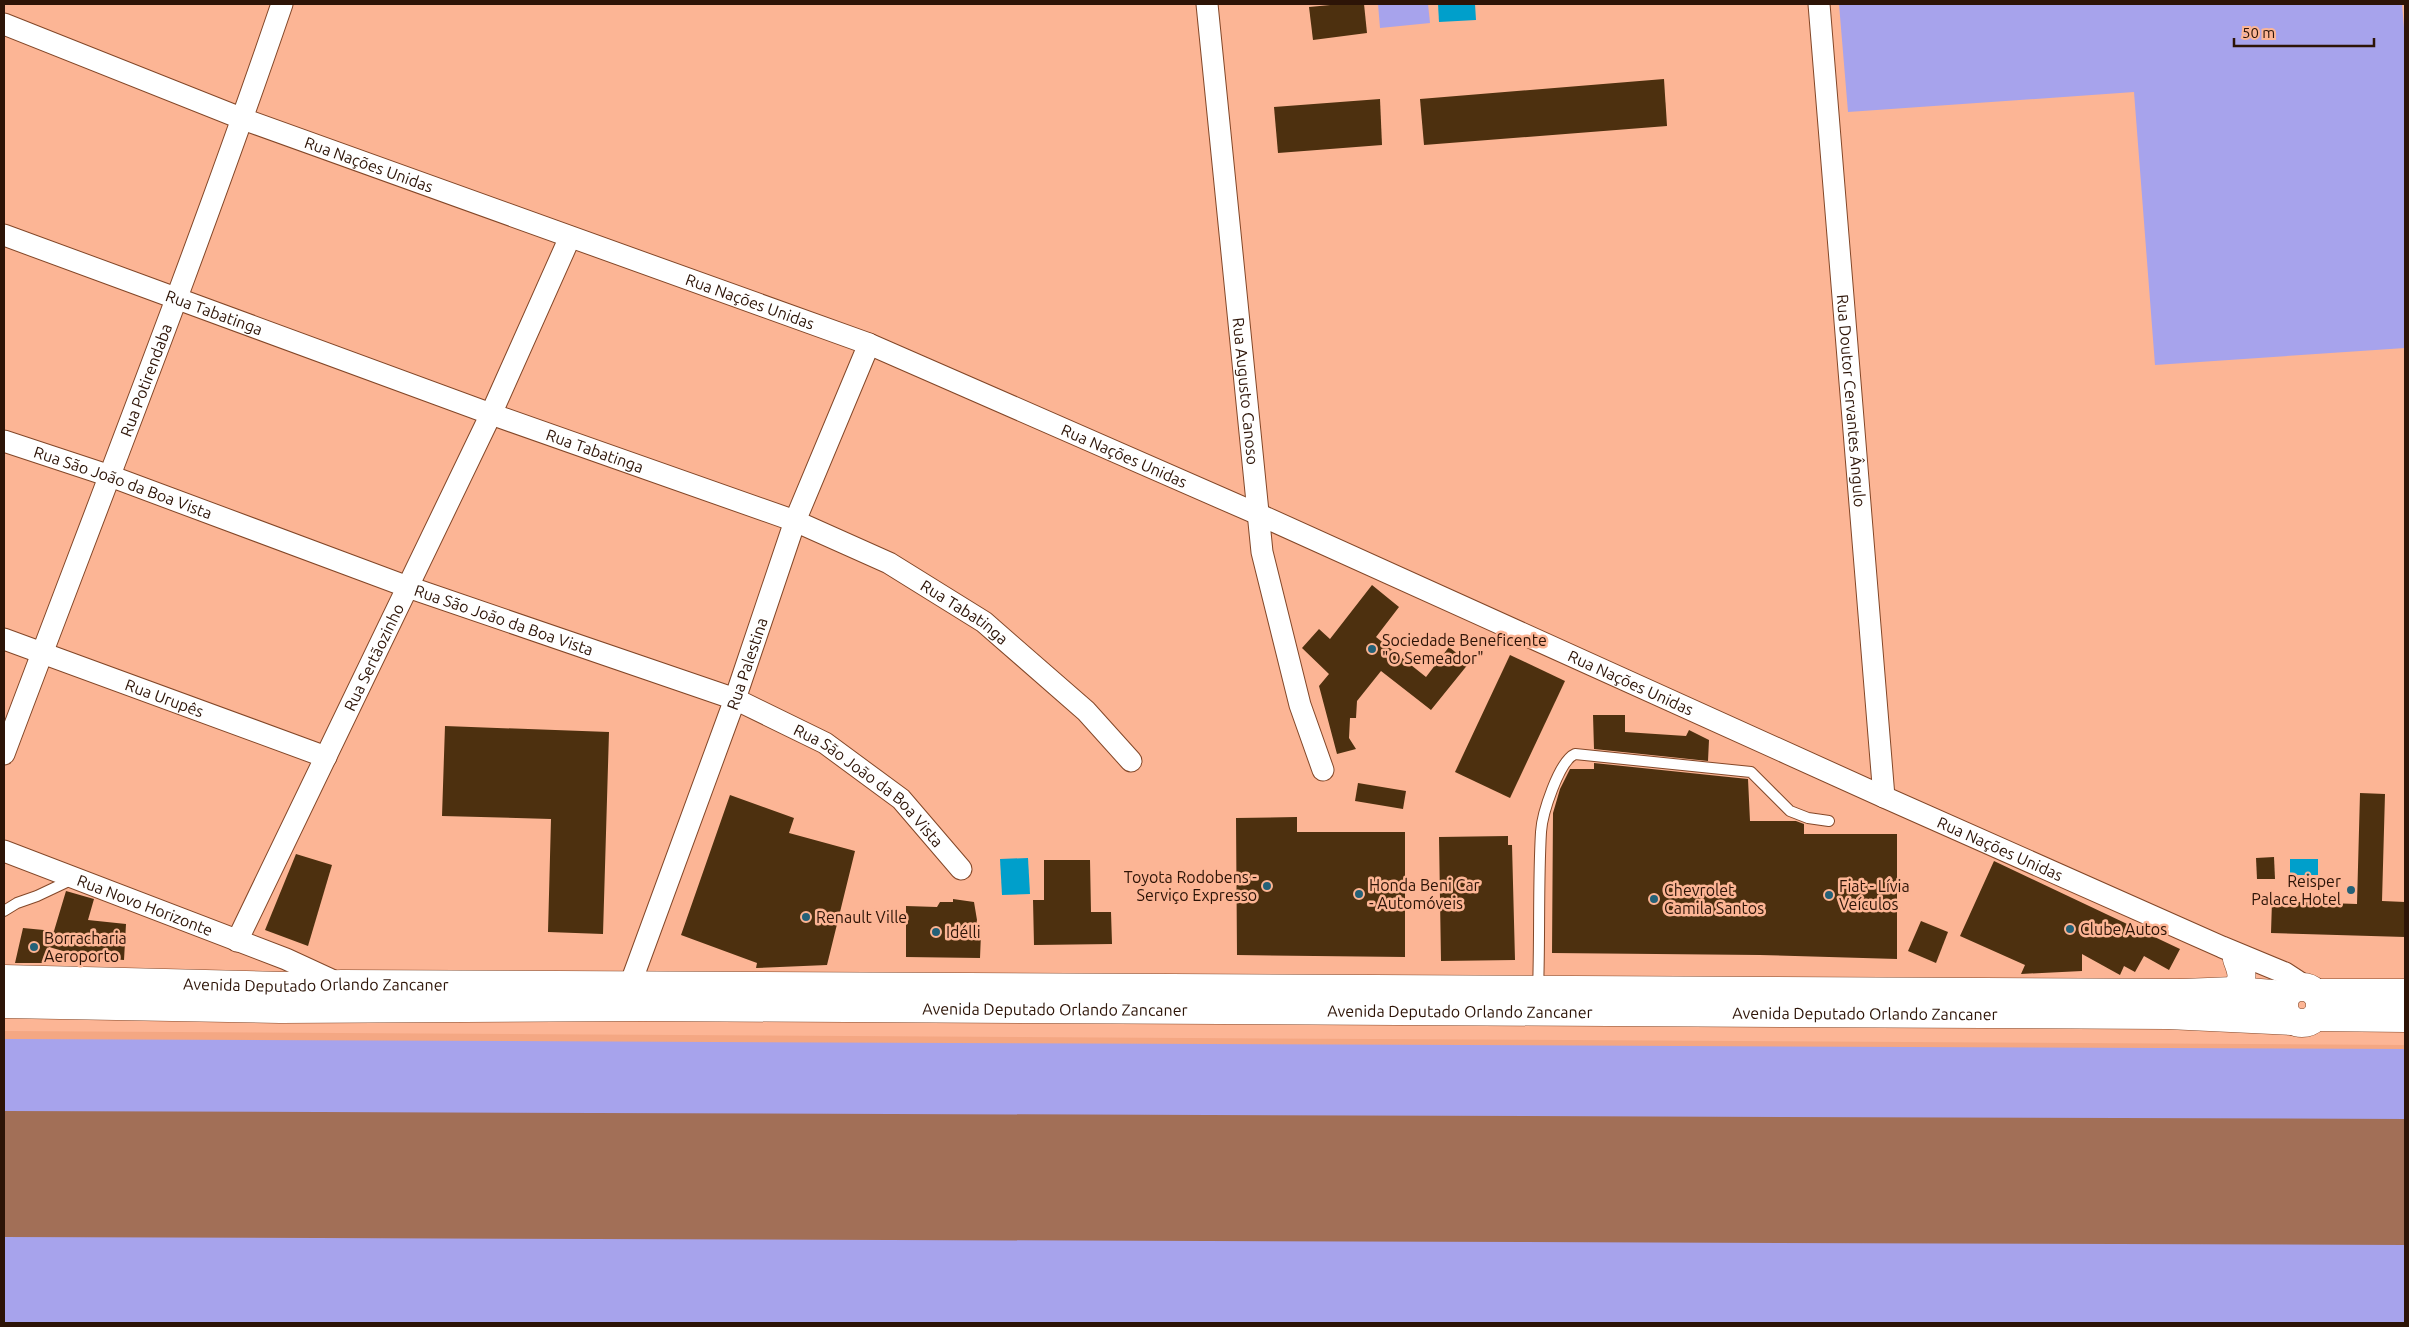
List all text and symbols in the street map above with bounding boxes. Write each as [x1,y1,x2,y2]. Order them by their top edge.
scale bar [2234,15,2374,47]
text: 50 m [2242,24,2275,41]
street label: Rua Nações Unidas [302,133,436,196]
street label: Rua Nações Unidas [683,270,817,333]
street label: Rua Tabatinga [163,286,265,338]
street label: Rua Doutor Cervantes Ângulo [1834,293,1869,508]
street label: Rua Augusto Canoso [1229,316,1262,466]
street label: Rua Potirendaba [116,321,175,439]
street label: Rua Nações Unidas [1059,420,1190,491]
street label: Rua Tabatinga [544,425,646,476]
street label: Rua São João da Boa Vista [32,442,215,522]
street label: Rua Tabatinga [917,576,1012,648]
street label: Rua São João da Boa Vista [412,581,596,659]
street label: Rua Sertãozinho [340,601,407,714]
street label: Rua Palestina [723,615,771,712]
place label: Sociedade Beneficente "O Semeador" [1382,631,1547,667]
marker: Sociedade Beneficente "O Semeador" [1366,643,1378,655]
street label: Rua Nações Unidas [1565,646,1696,719]
street label: Rua Urupês [123,675,206,720]
street label: Rua São João da Boa Vista [791,720,947,851]
street label: Rua Nações Unidas [1935,813,2066,884]
place label: Toyota Rodobens - Serviço Expresso [1124,868,1257,904]
street label: Rua Novo Horizonte [75,871,215,939]
place label: Reisper Palace Hotel [2251,872,2341,908]
place label: Honda Beni Car - Automóveis [1369,876,1480,912]
place label: Fiat - Lívia Veículos [1839,877,1910,913]
marker: Toyota Rodobens - Serviço Expresso [1261,880,1273,892]
place label: Chevrolet Camila Santos [1664,881,1764,917]
marker: Reisper Palace Hotel [2345,884,2357,896]
marker: Honda Beni Car - Automóveis [1353,888,1365,900]
marker: Fiat - Lívia Veículos [1823,889,1835,901]
marker: Chevrolet Camila Santos [1648,893,1660,905]
place label: Renault Ville [816,908,907,926]
marker: Renault Ville [800,911,812,923]
place label: Clube Autos [2080,920,2167,938]
place label: Idélli [946,923,981,941]
marker: Clube Autos [2064,923,2076,935]
marker: Idélli [930,926,942,938]
place label: Borracharia Aeroporto [44,929,127,965]
marker: Borracharia Aeroporto [28,941,40,953]
street label: Avenida Deputado Orlando Zancaner [183,975,449,995]
street label: Avenida Deputado Orlando Zancaner [922,999,1188,1019]
street label: Avenida Deputado Orlando Zancaner [1327,1002,1593,1021]
street label: Avenida Deputado Orlando Zancaner [1732,1004,1998,1023]

